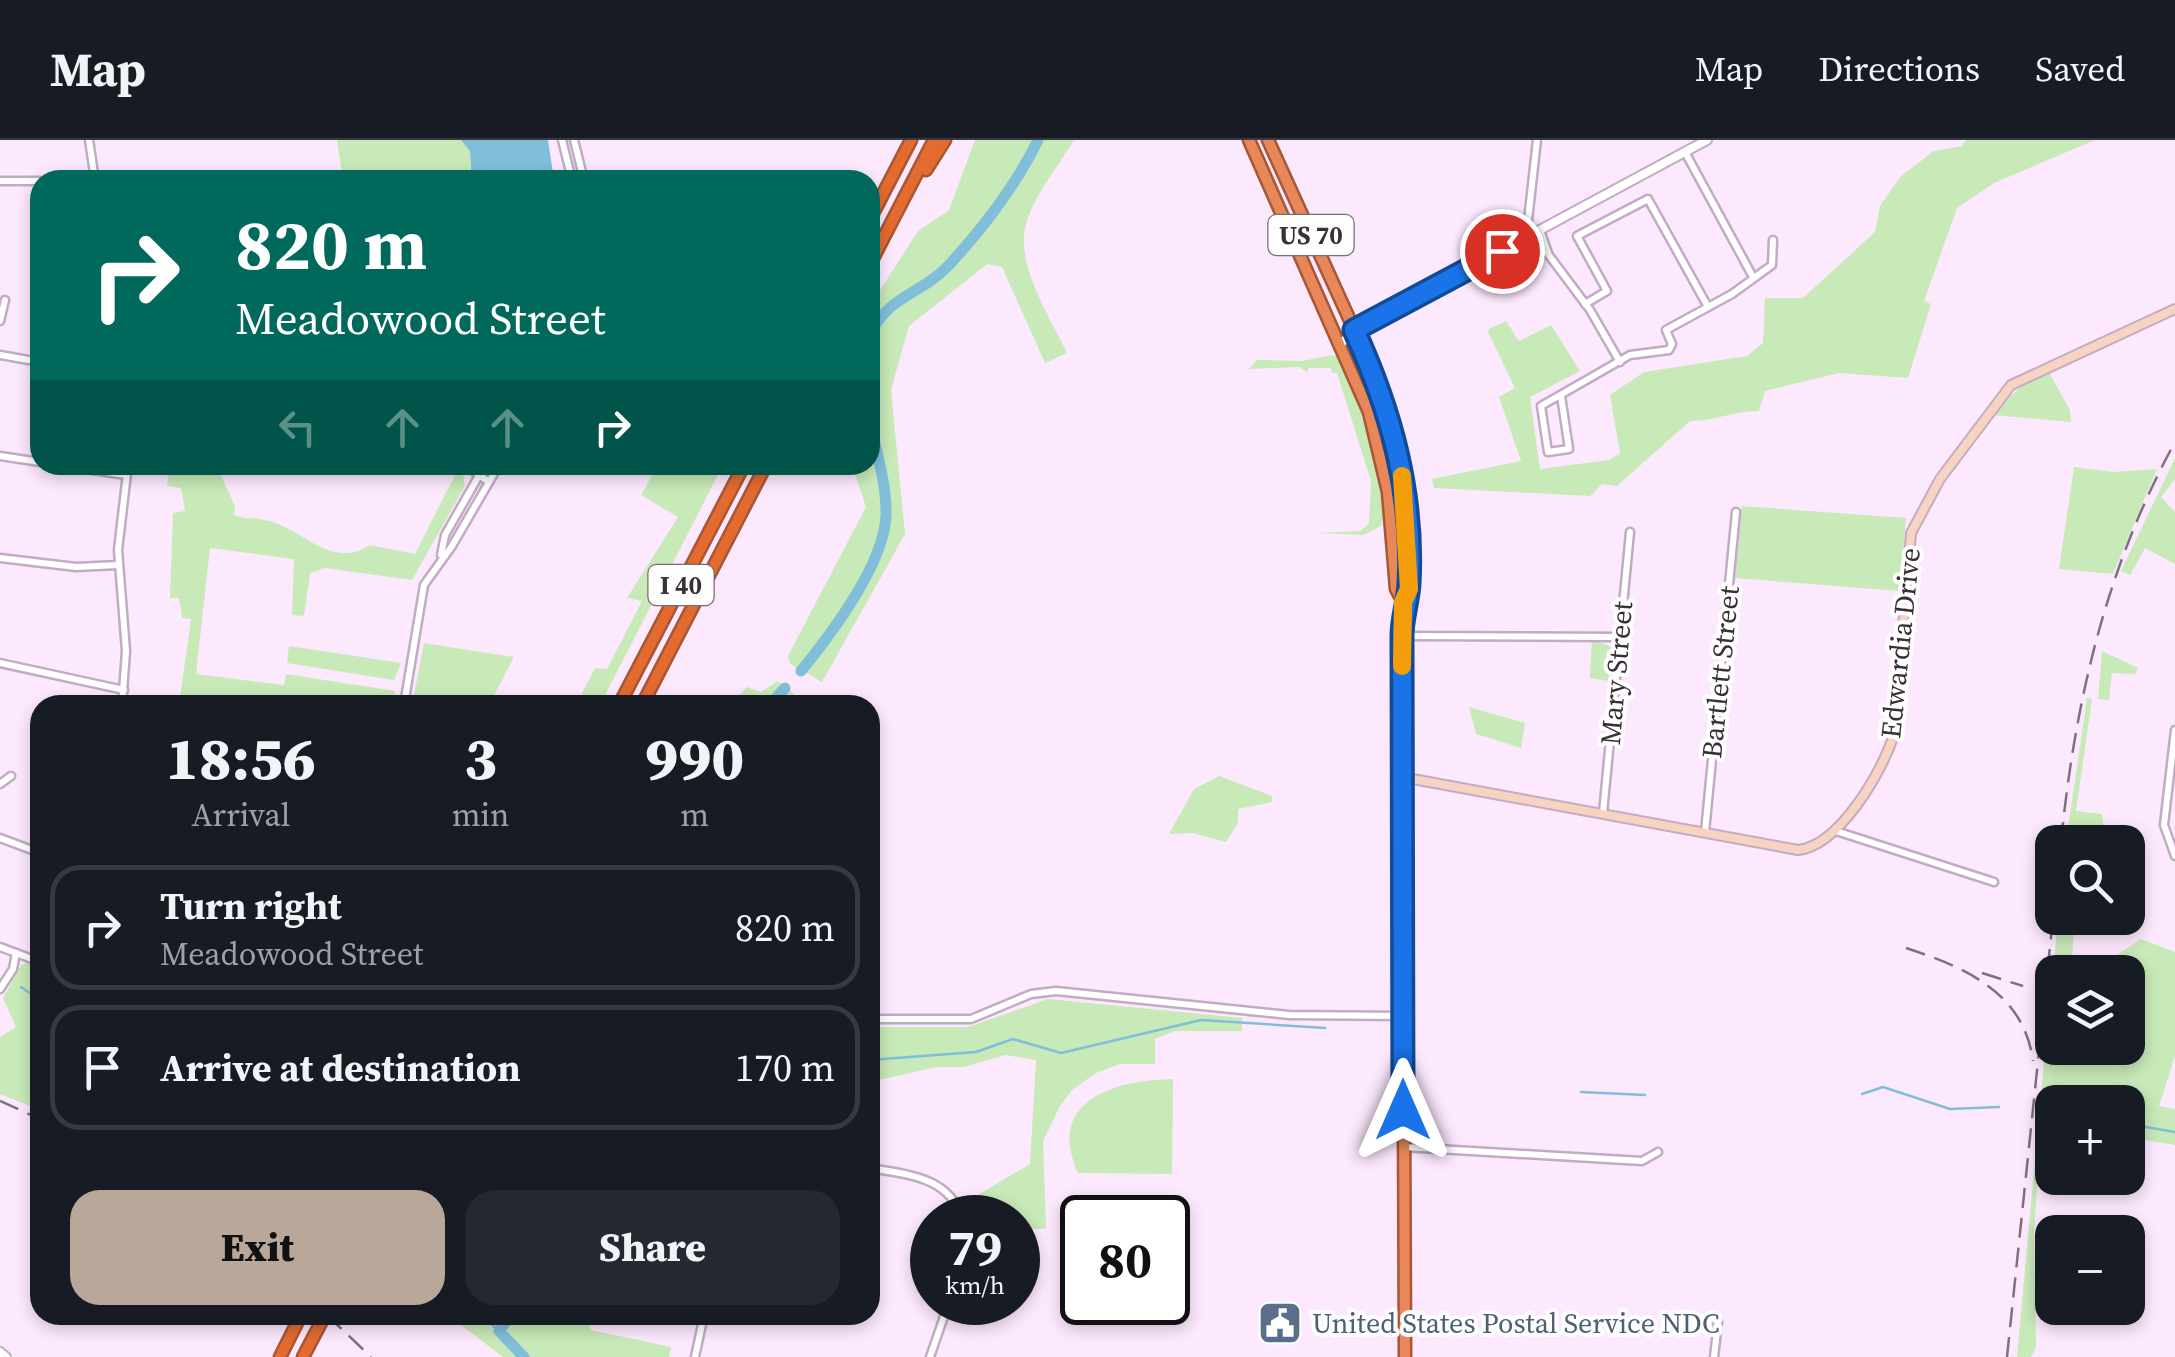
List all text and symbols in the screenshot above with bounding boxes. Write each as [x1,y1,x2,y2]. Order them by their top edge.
text: Map [50,36,146,102]
text: Map [1695,45,1763,93]
text: Directions [1818,45,1980,93]
text: Saved [2035,45,2125,93]
text: 820 m [235,196,427,292]
pin [1460,209,1545,294]
icon: right [70,210,200,340]
road number: US 70 [1268,215,1354,255]
icon: arrive [1475,224,1530,279]
text: Meadowood Street [235,287,606,349]
icon: left [270,400,325,455]
icon: ahead [375,400,430,455]
icon: ahead [480,400,535,455]
icon: right [585,400,640,455]
street label: Edwardia Drive [1871,546,1929,740]
road number: I 40 [648,565,714,605]
street label: Bartlett Street [1692,583,1748,760]
street label: Mary Street [1591,599,1641,746]
text: 18:56 [166,717,316,799]
text: 3 [464,717,497,799]
text: 990 [645,717,744,799]
text: Arrival [191,793,290,837]
text: min [452,793,509,837]
text: m [680,793,709,837]
map controls [2035,825,2145,1325]
button: search [2035,825,2145,935]
text: Turn right [160,880,342,932]
icon: right [75,900,130,955]
text: 820 m [735,902,835,954]
text: Meadowood Street [160,932,424,976]
button: layers [2035,955,2145,1065]
icon: arrive [75,1040,130,1095]
text: Arrive at destination [160,1042,521,1094]
text: 170 m [735,1042,835,1094]
position arrow [1351,1058,1455,1162]
button: + [2035,1085,2145,1195]
button: Exit [70,1190,445,1305]
button: Share [465,1190,840,1305]
speed limit sign: 80 [1060,1195,1190,1325]
text: 79 [948,1213,1002,1282]
button: − [2035,1215,2145,1325]
text: km/h [945,1268,1005,1302]
public building icon: United States Postal Service NDC [1257,1300,1303,1346]
place label: United States Postal Service NDC [1312,1304,1720,1342]

